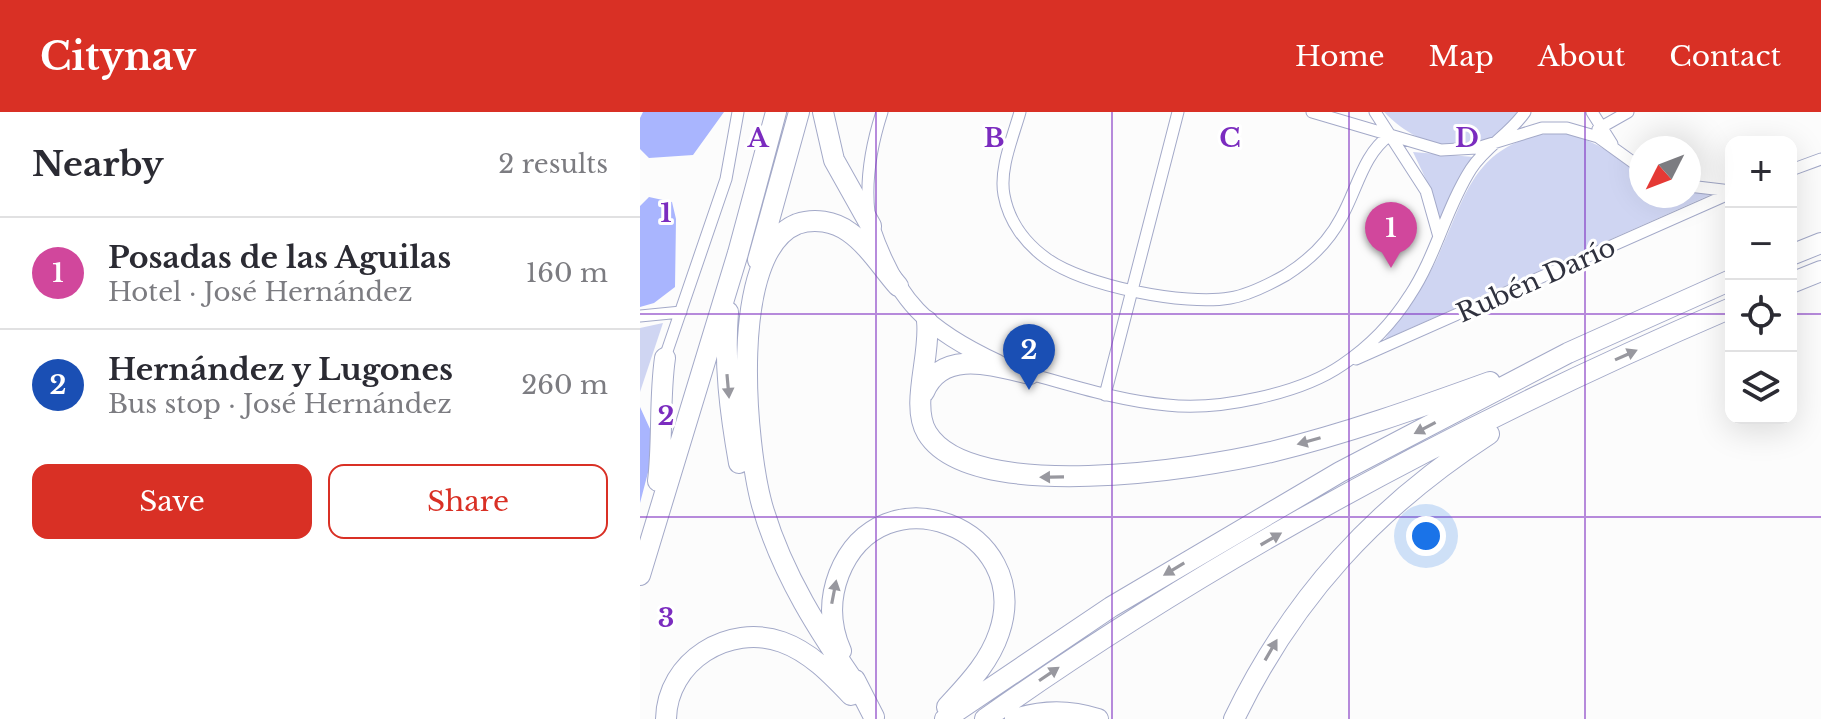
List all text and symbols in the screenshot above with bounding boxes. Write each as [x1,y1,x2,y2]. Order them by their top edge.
text: Citynav [40,33,196,80]
text: Home [1295,39,1385,74]
text: Map [1429,39,1494,74]
text: About [1538,39,1625,74]
text: Contact [1669,39,1781,74]
text: A [746,122,769,154]
text: B [984,122,1004,154]
text: C [1219,122,1241,154]
text: D [1455,122,1479,154]
north arrow [1629,136,1701,208]
map controls [1725,136,1797,424]
button: + [1725,136,1797,208]
text: Nearby [32,143,164,185]
text: 2 results [498,148,608,180]
text: 1 [660,197,672,229]
pin: 1 [1365,202,1417,268]
button: − [1725,208,1797,280]
street label: Rubén Darío [1452,231,1620,329]
text: Posadas de las Aguilas [108,239,451,276]
text: 1 [52,257,64,289]
text: 160 m [526,257,608,289]
text: Hotel · José Hernández [108,276,412,308]
button: locate [1725,280,1797,352]
pin: 2 [1003,324,1055,390]
one-way arrow [1614,349,1637,362]
text: Hernández y Lugones [108,351,453,388]
button: layers [1725,352,1797,424]
text: 2 [50,369,66,401]
text: 260 m [521,369,608,401]
one-way arrow [721,374,734,399]
text: Bus stop · José Hernández [108,388,452,420]
text: 2 [658,400,674,432]
one-way arrow [1413,421,1436,434]
one-way arrow [1297,435,1321,448]
button: Save [32,464,312,539]
button: Share [328,464,608,539]
one-way arrow [1039,470,1064,483]
your location [1406,516,1446,556]
one-way arrow [1259,532,1282,546]
one-way arrow [1163,562,1185,576]
one-way arrow [829,580,841,605]
text: 3 [658,602,674,634]
one-way arrow [1264,639,1278,661]
one-way arrow [1038,667,1059,682]

